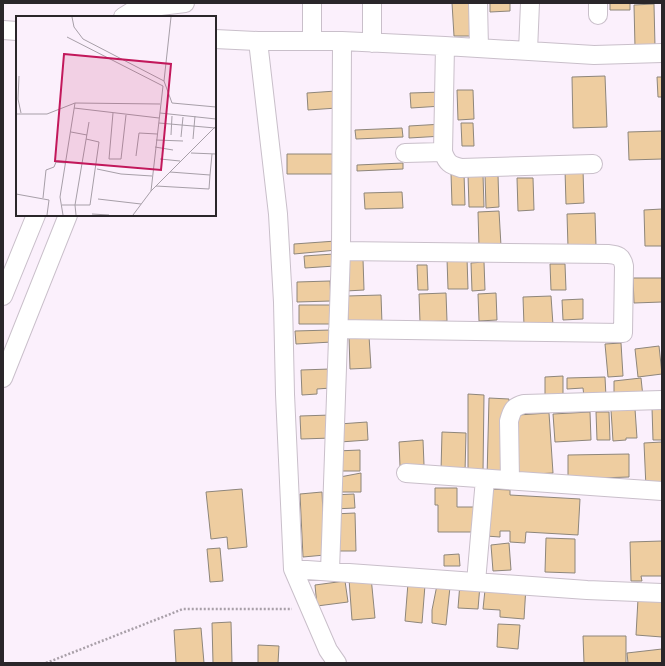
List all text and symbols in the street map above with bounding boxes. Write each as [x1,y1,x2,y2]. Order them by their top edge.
inset map [16,16,216,216]

